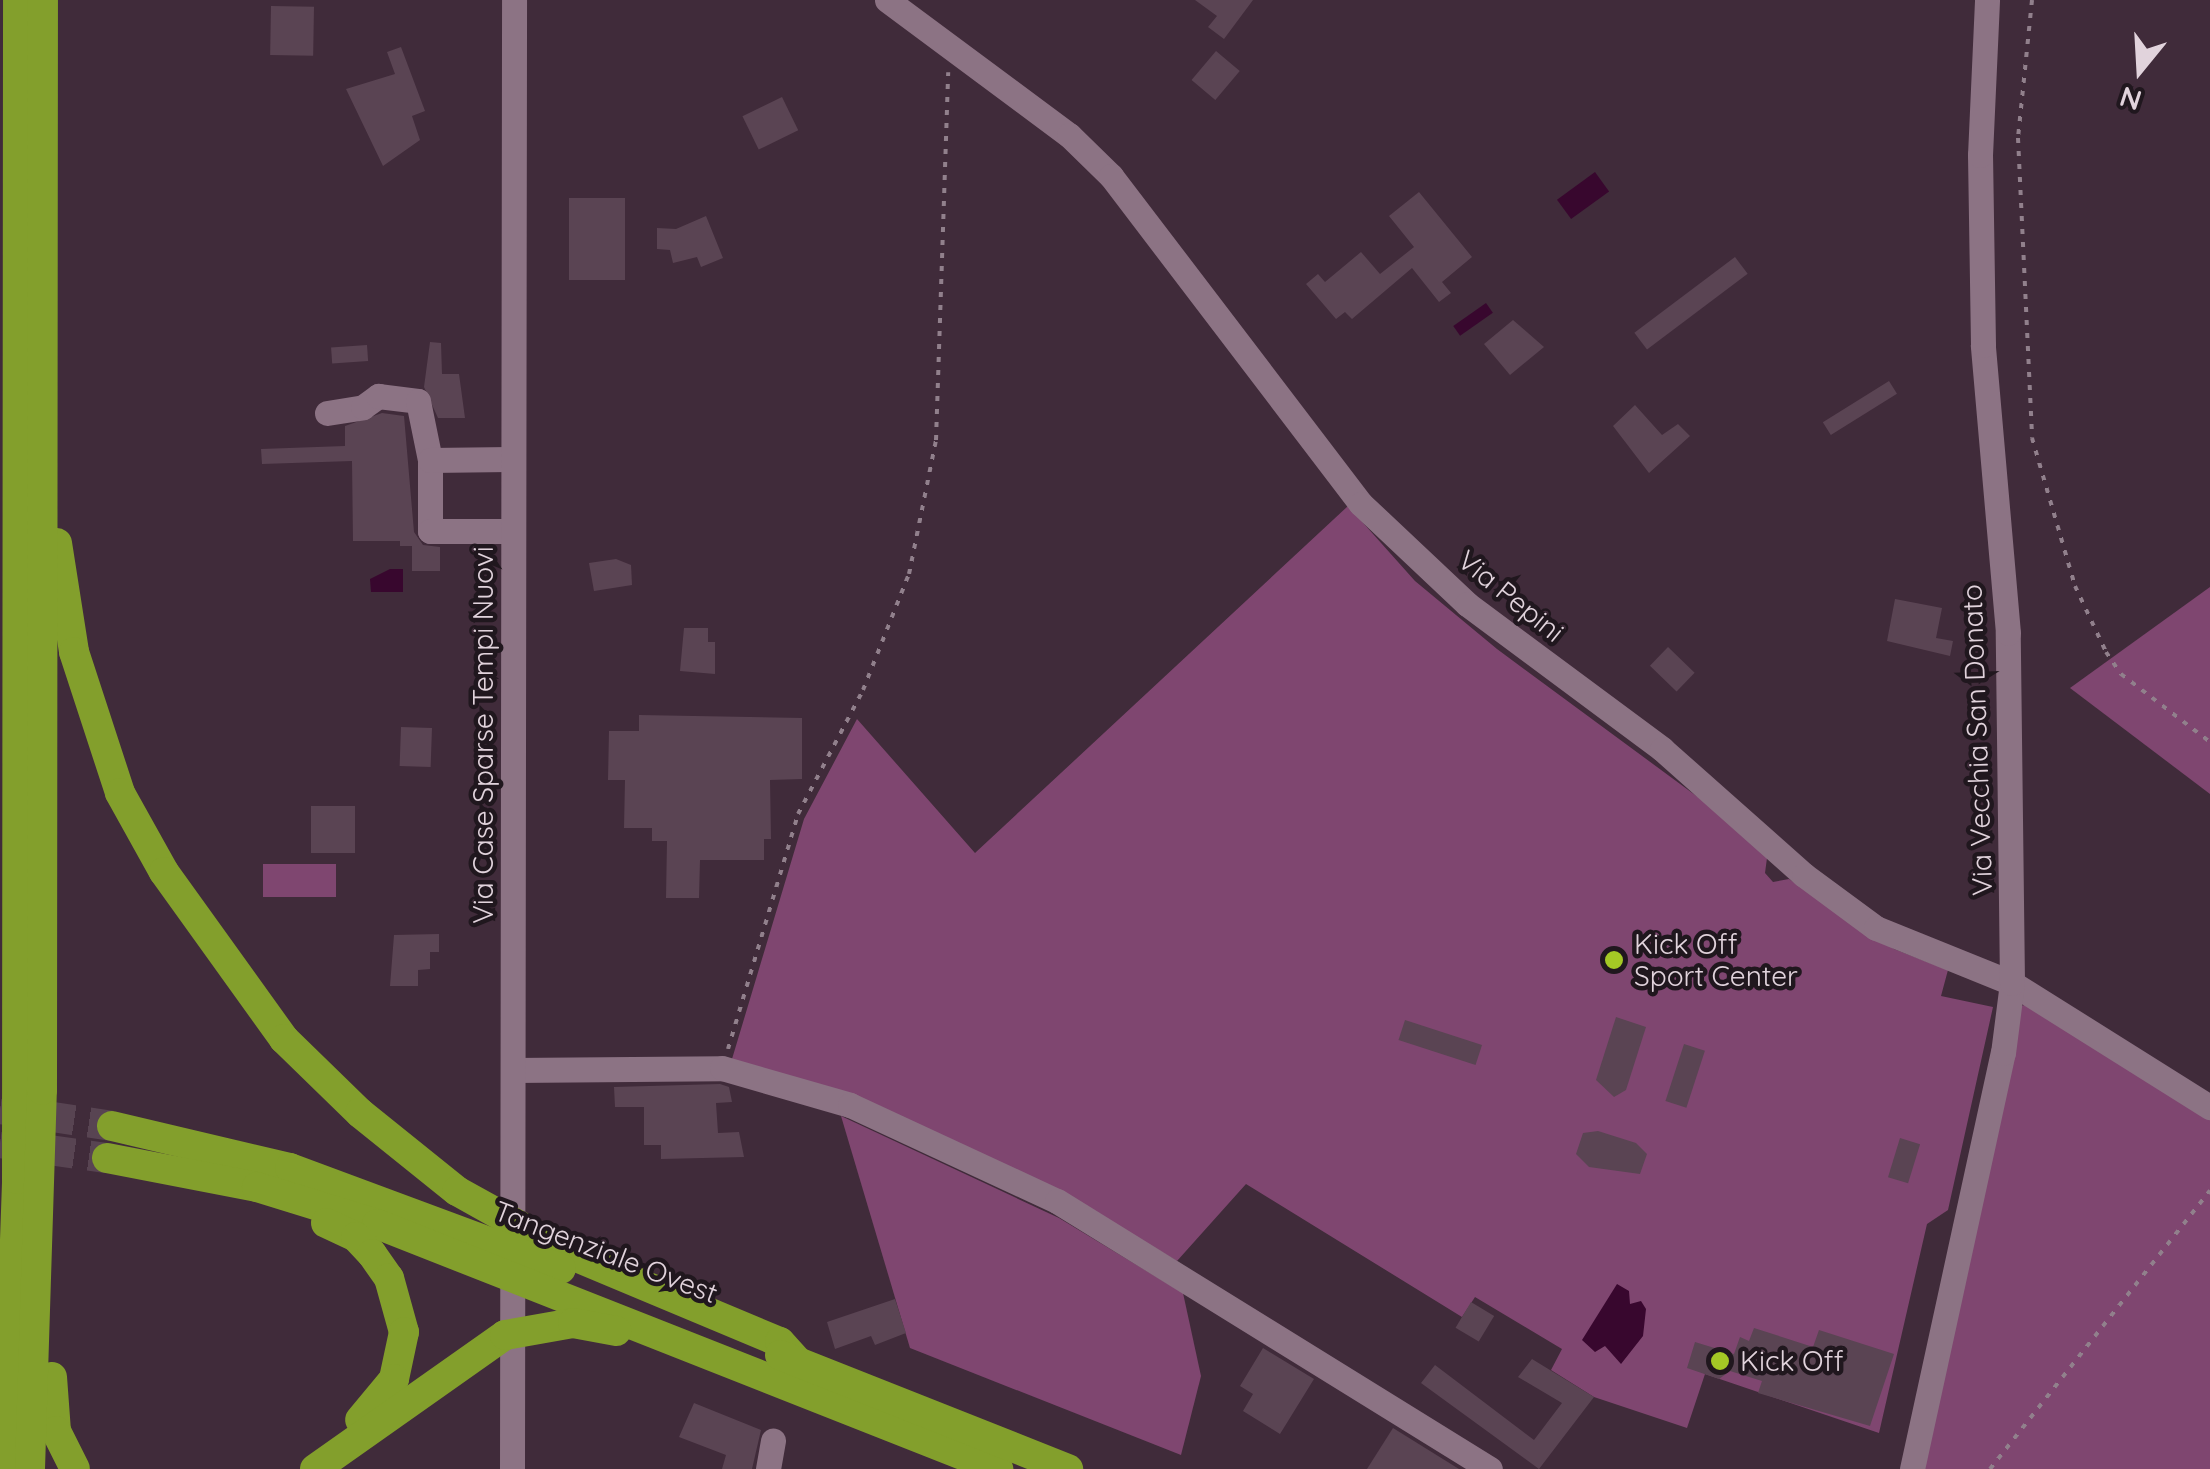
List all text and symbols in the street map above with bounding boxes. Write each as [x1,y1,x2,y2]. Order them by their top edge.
north arrow [2090,20,2190,120]
text: N [2115,79,2146,119]
street label: Via Pepini [1451,543,1571,649]
street label: Via Case Sparse Tempi Nuovi [466,546,500,924]
street label: Via Vecchia San Donato [1955,584,1999,896]
place label: Kick Off Sport Center [1634,927,1798,993]
marker: Kick Off Sport Center [1603,949,1625,971]
street label: Tangenziale Ovest [489,1194,723,1310]
place label: Kick Off [1740,1344,1844,1378]
marker: Kick Off [1709,1350,1731,1372]

